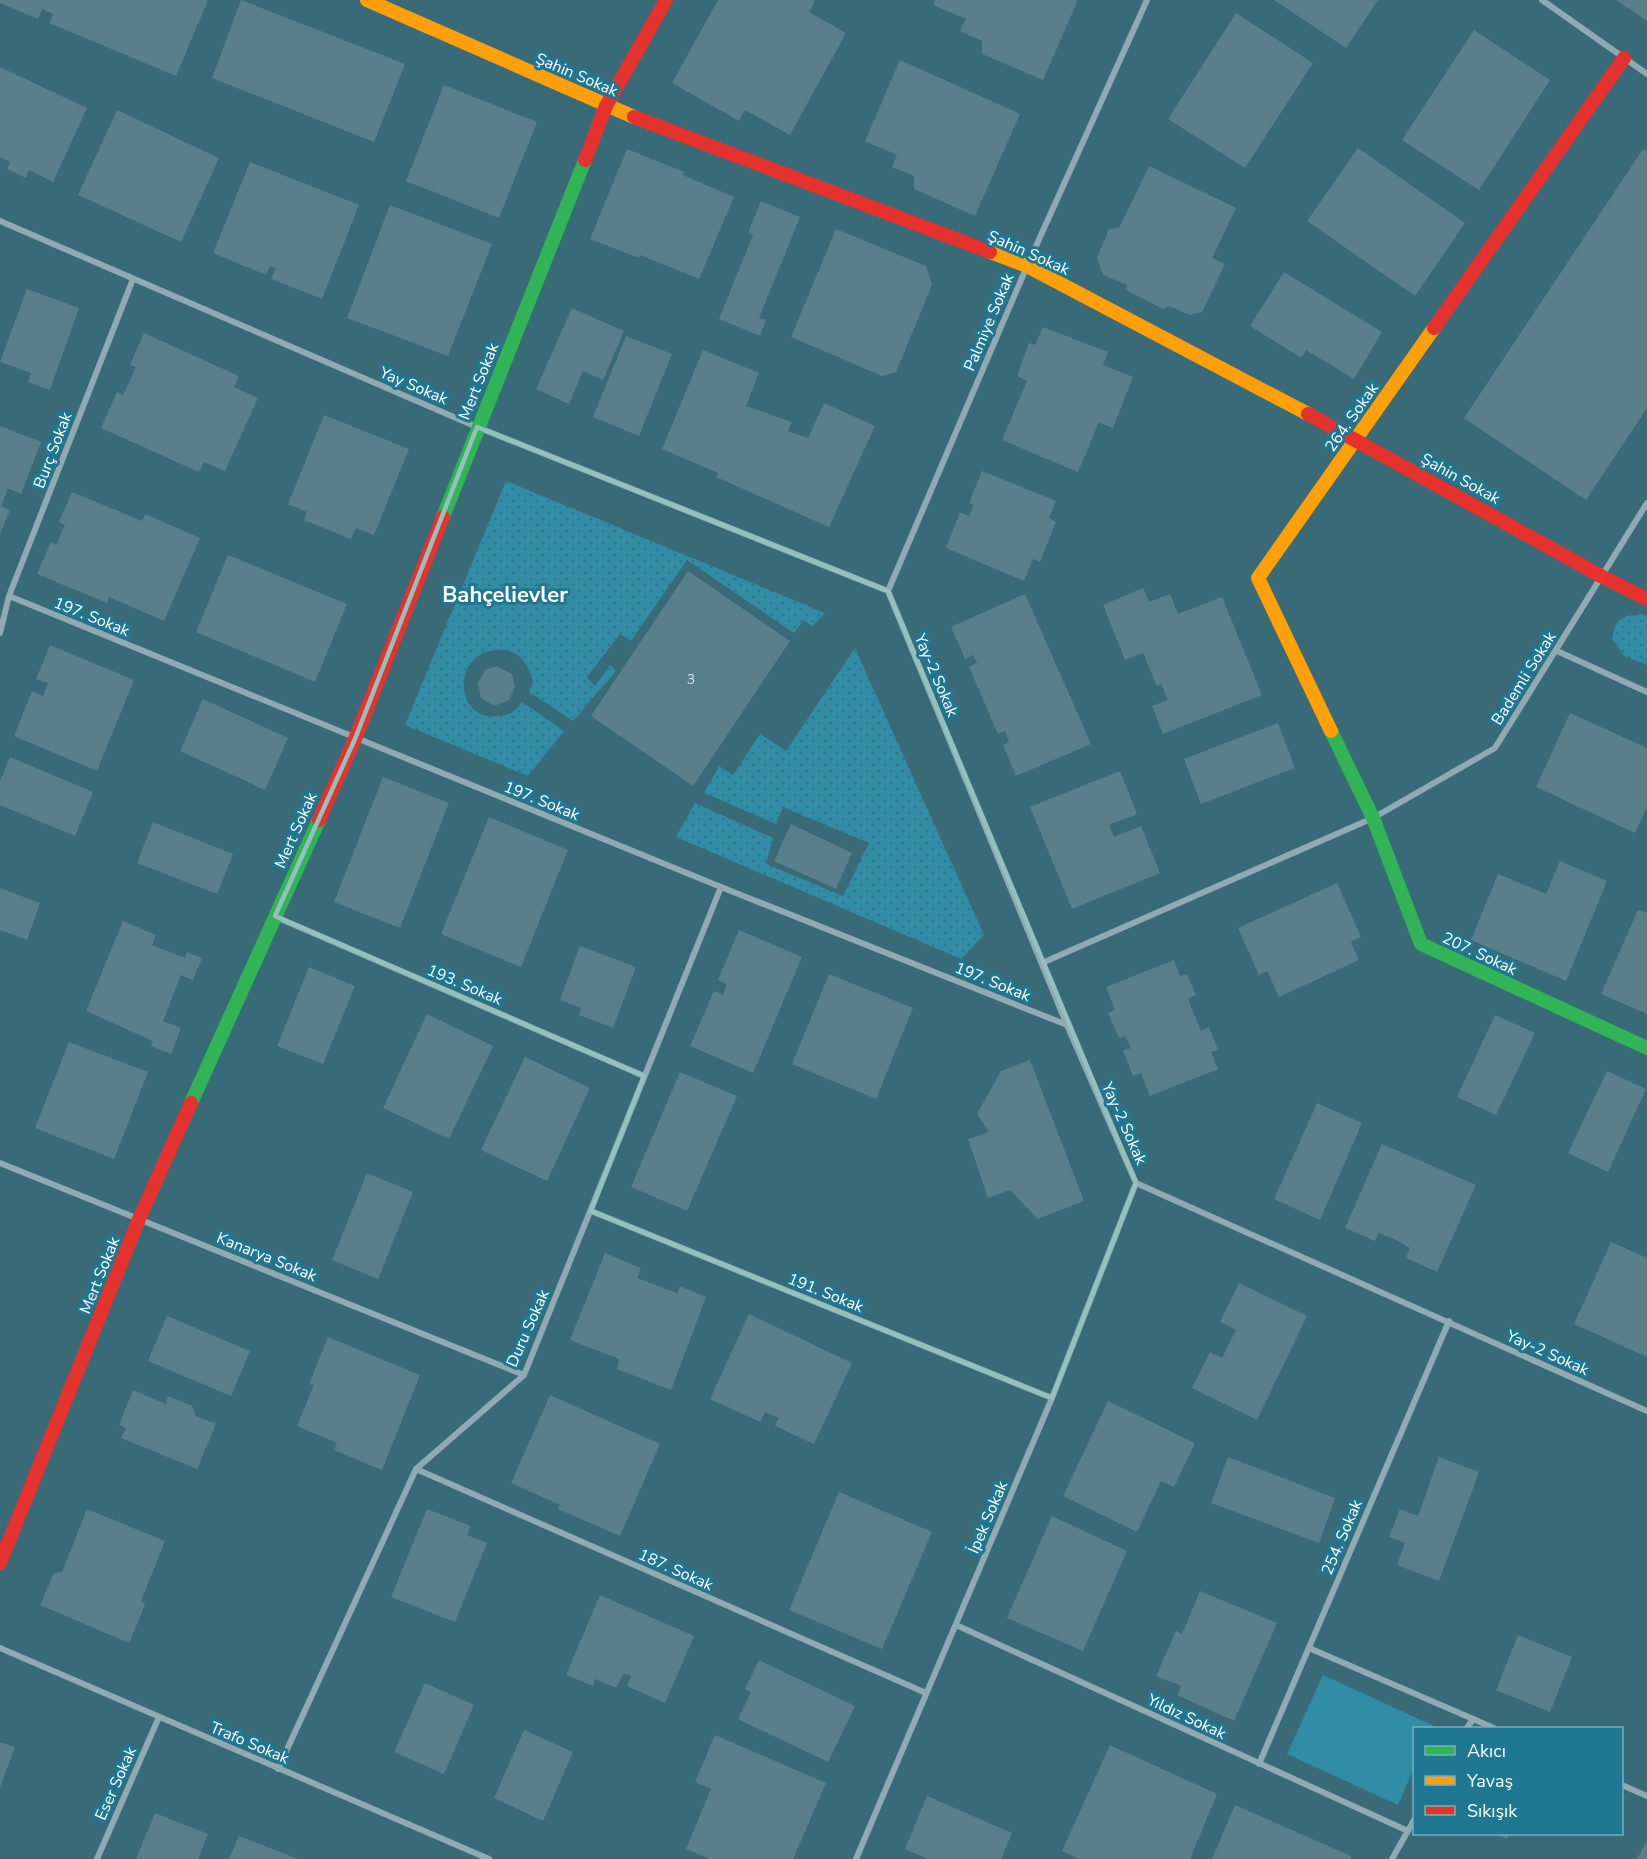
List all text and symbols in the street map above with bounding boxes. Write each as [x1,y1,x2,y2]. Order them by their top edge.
street label: Şahin Sokak [532,48,622,103]
street label: Şahin Sokak [984,225,1074,281]
street label: Palmiye Sokak [958,269,1020,375]
street label: Mert Sokak [454,339,505,423]
street label: Yay Sokak [375,361,452,411]
street label: 264. Sokak [1320,378,1384,457]
street label: Burç Sokak [28,408,78,492]
street label: Şahin Sokak [1417,448,1505,510]
district label: Bahçelievler [442,580,568,610]
street label: 197. Sokak [51,592,134,642]
street label: Bademli Sokak [1486,627,1562,730]
street label: Yay-2 Sokak [908,630,964,721]
house number: 3 [687,670,695,689]
street label: 197. Sokak [501,776,584,826]
street label: Mert Sokak [269,788,323,872]
street label: 207. Sokak [1439,927,1521,981]
street label: 197. Sokak [952,957,1035,1007]
street label: 193. Sokak [424,959,507,1011]
street label: Yay-2 Sokak [1096,1078,1152,1169]
street label: Kanarya Sokak [213,1227,321,1287]
street label: Mert Sokak [75,1233,126,1317]
street label: 191. Sokak [785,1268,868,1318]
street label: Duru Sokak [501,1285,555,1371]
street label: Yay-2 Sokak [1502,1325,1593,1381]
street label: İpek Sokak [963,1477,1014,1557]
street label: 254. Sokak [1316,1495,1368,1578]
street label: 187. Sokak [635,1544,717,1597]
street label: Yıldız Sokak [1143,1689,1230,1745]
street label: Trafo Sokak [207,1716,293,1770]
legend [1413,1727,1623,1835]
text: Akıcı [1467,1739,1506,1763]
street label: Eser Sokak [90,1742,142,1824]
text: Yavaş [1466,1769,1513,1793]
text: Sıkışık [1467,1799,1518,1823]

